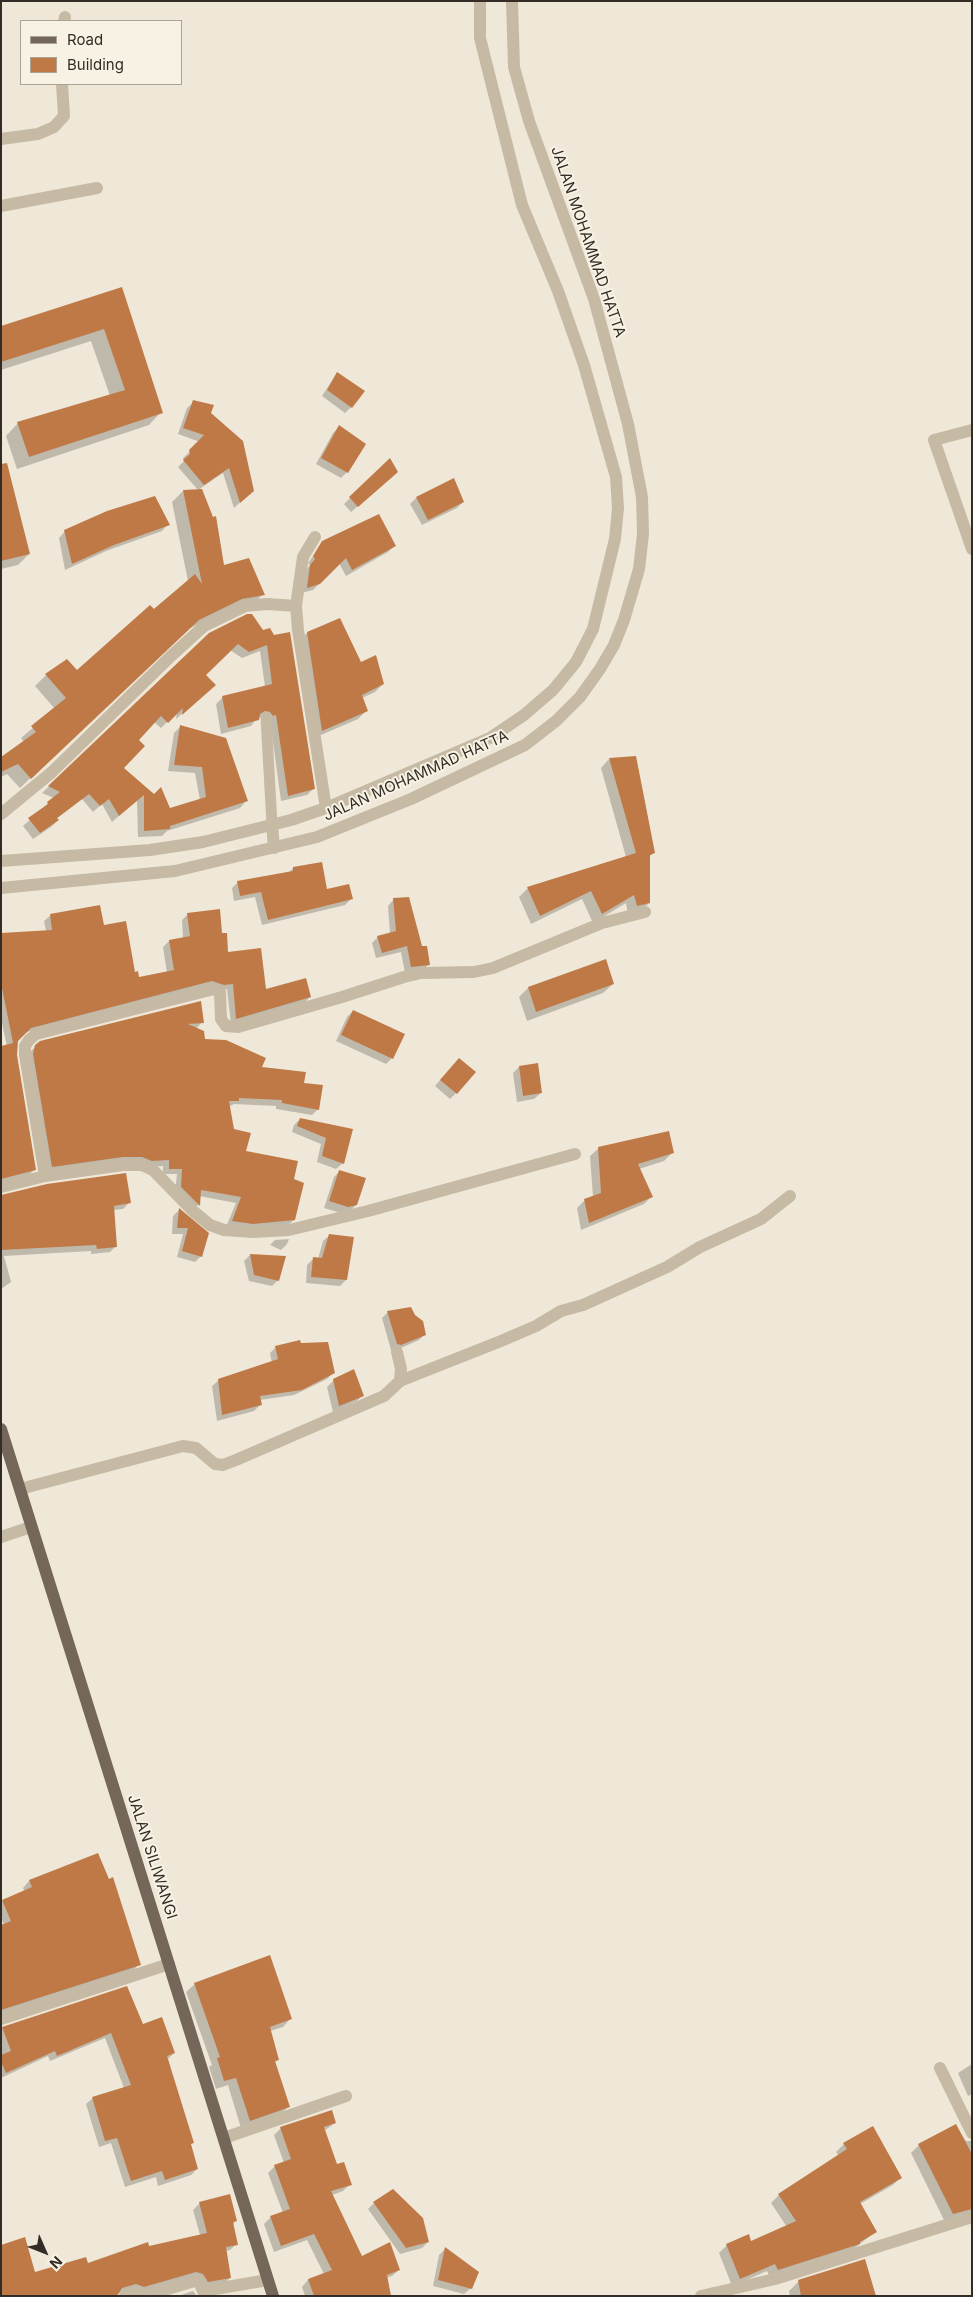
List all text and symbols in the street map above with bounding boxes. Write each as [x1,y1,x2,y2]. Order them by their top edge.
legend [20,20,182,85]
text: Road [67,30,103,49]
text: Building [67,55,124,74]
street label: JALAN MOHAMMAD HATTA [547,144,629,340]
street label: JALAN MOHAMMAD HATTA [321,727,511,825]
street label: JALAN SILIWANGI [123,1792,181,1922]
north arrow [20,2227,70,2277]
text: N [46,2253,66,2273]

